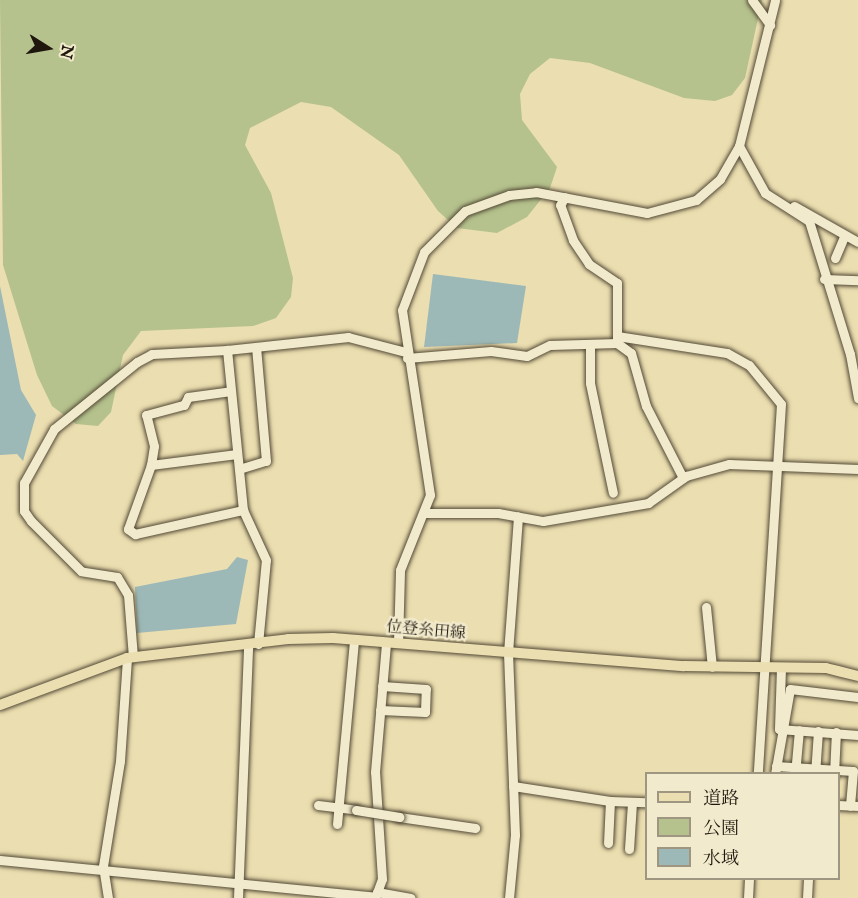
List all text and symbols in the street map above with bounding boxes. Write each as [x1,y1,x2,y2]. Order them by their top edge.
north arrow [18,18,78,78]
text: N [55,43,77,60]
street label: 位登糸田線 [385,618,467,644]
legend [645,772,840,880]
text: 道路 [703,788,739,811]
text: 公園 [703,818,739,841]
text: 水域 [703,848,739,871]

